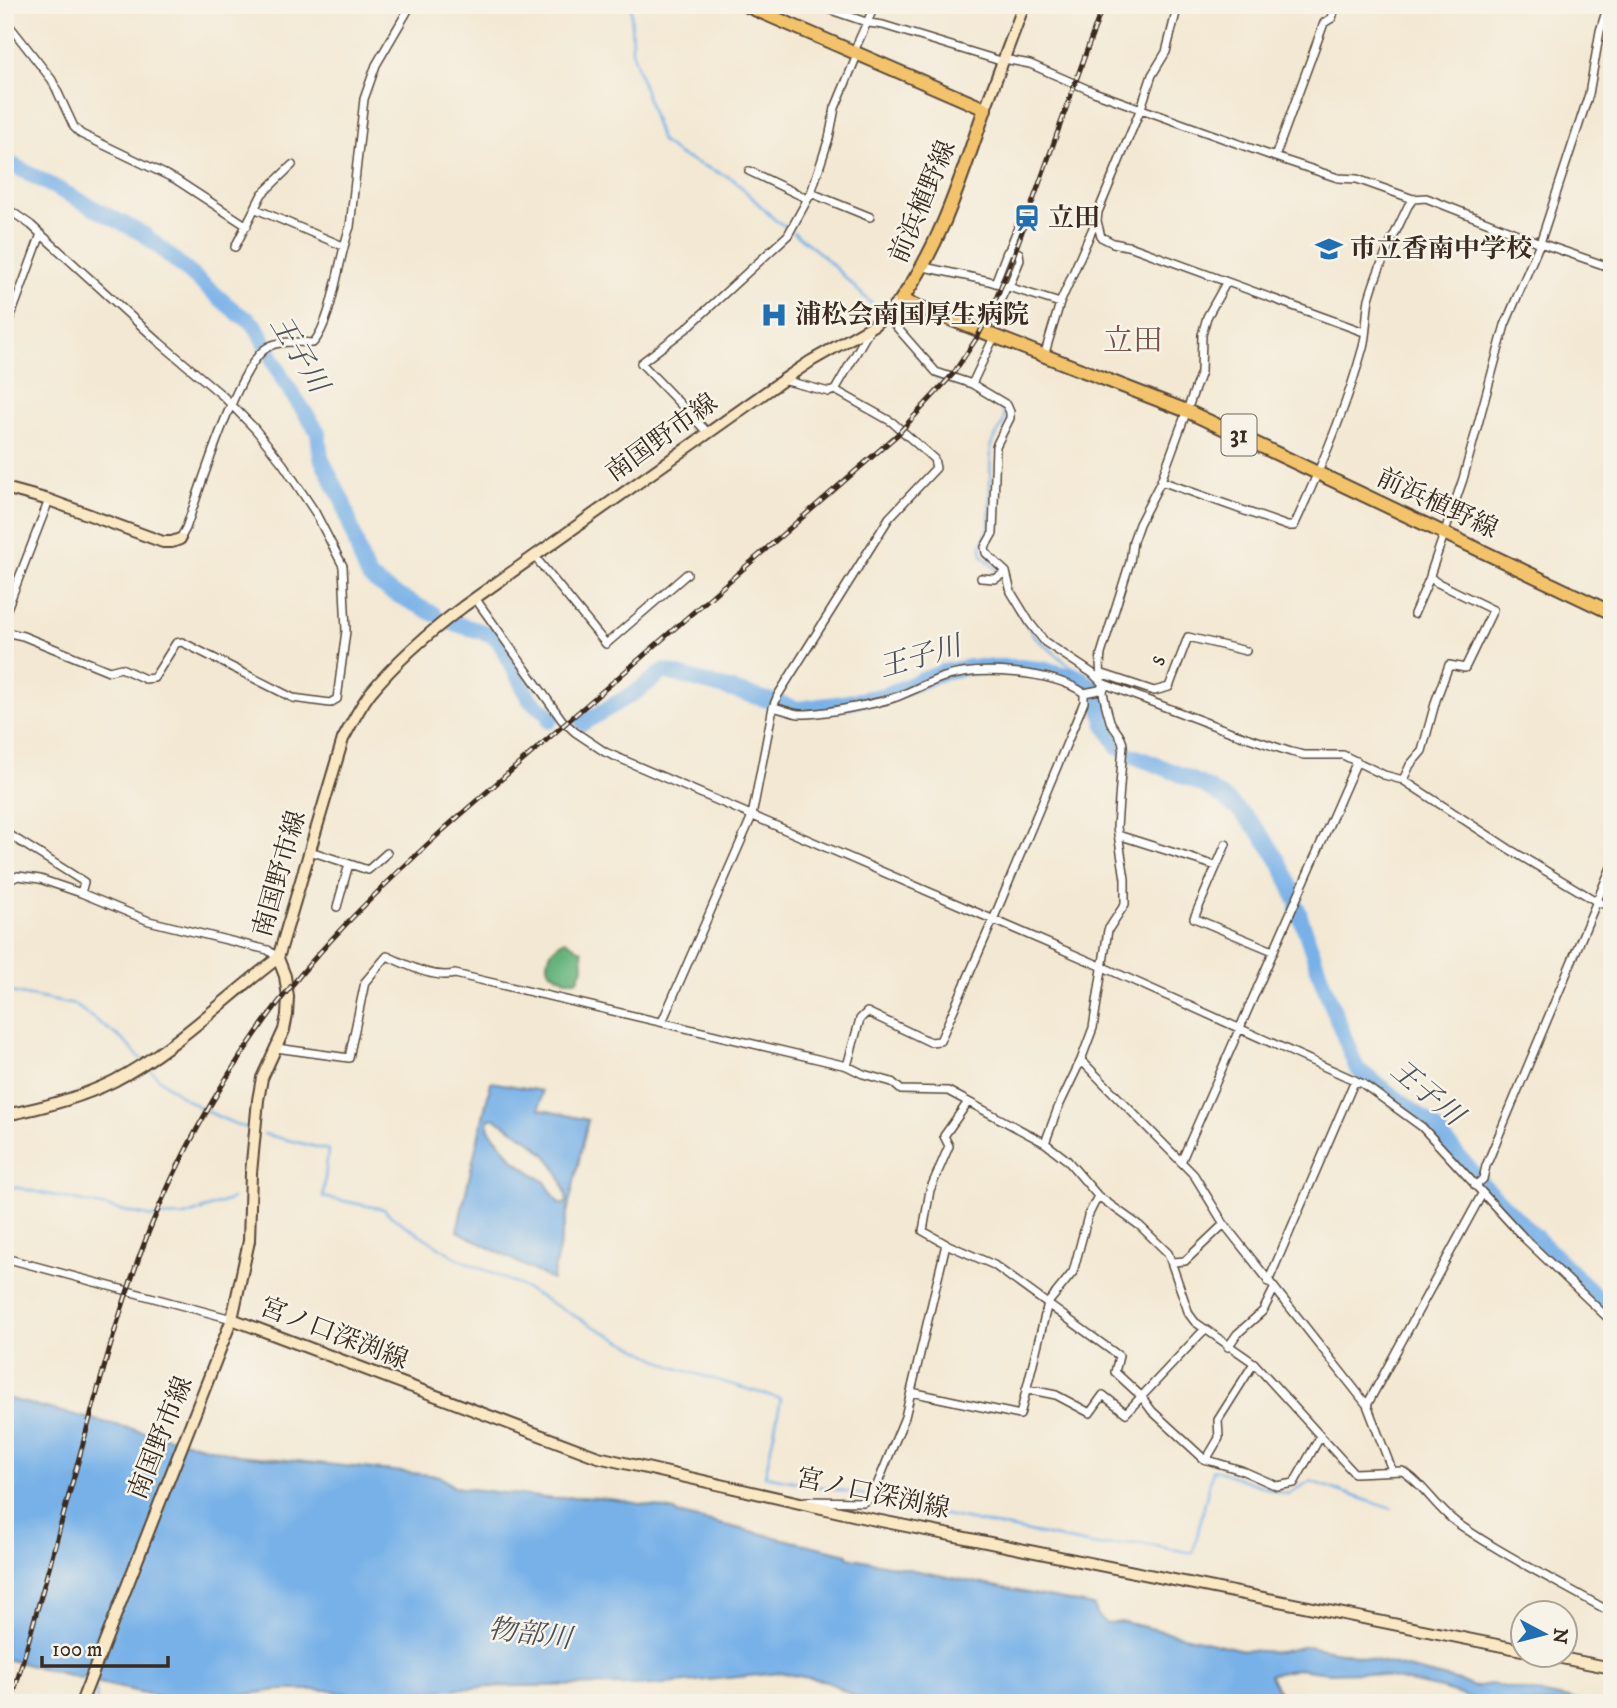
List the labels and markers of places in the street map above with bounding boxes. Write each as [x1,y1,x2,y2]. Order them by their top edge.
place label: 立田 [1048,202,1100,235]
station icon: 立田 [1012,203,1042,233]
place label: 市立香南中学校 [1350,233,1532,266]
school or university icon: 市立香南中学校 [1314,234,1344,264]
place label: 浦松会南国厚生病院 [795,299,1029,332]
hospital icon: 浦松会南国厚生病院 [759,300,789,330]

